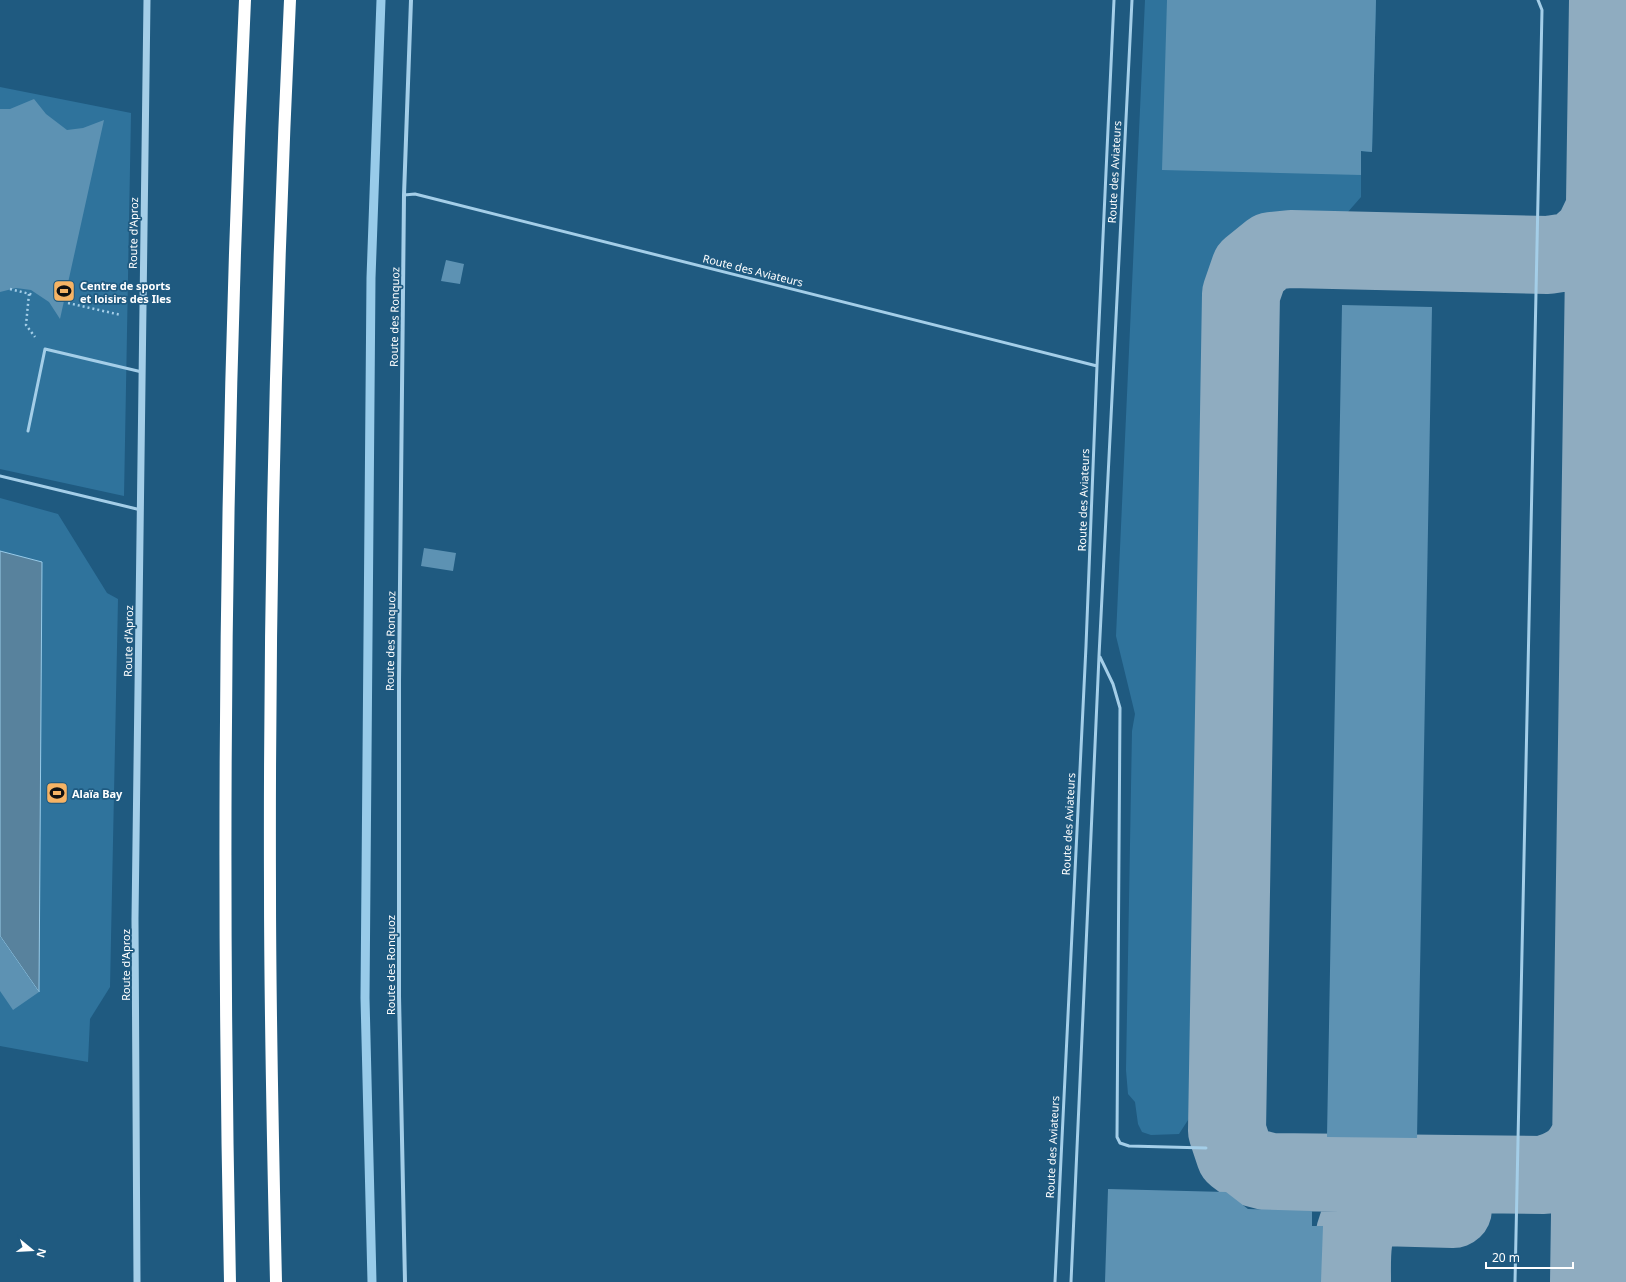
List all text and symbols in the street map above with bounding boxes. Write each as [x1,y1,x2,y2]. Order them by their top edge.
street label: Route des Aviateurs [1104,120,1124,224]
street label: Route d'Aproz [125,197,141,269]
street label: Route des Aviateurs [701,250,805,290]
street label: Route des Ronquoz [386,267,402,367]
sports icon: Centre de sports et loisirs des Iles [51,278,77,304]
place label: Centre de sports et loisirs des Iles [80,278,172,306]
street label: Route des Aviateurs [1074,448,1092,552]
street label: Route des Ronquoz [382,591,398,691]
street label: Route d'Aproz [120,605,136,677]
street label: Route des Aviateurs [1058,772,1078,876]
sports icon: Alaïa Bay [44,780,70,806]
place label: Alaïa Bay [72,786,123,801]
street label: Route des Ronquoz [383,915,398,1015]
street label: Route d'Aproz [118,929,133,1001]
street label: Route des Aviateurs [1042,1095,1062,1199]
north arrow [12,1230,52,1270]
scale bar [1486,1244,1573,1270]
text: N [33,1247,51,1260]
text: 20 m [1492,1249,1520,1266]

